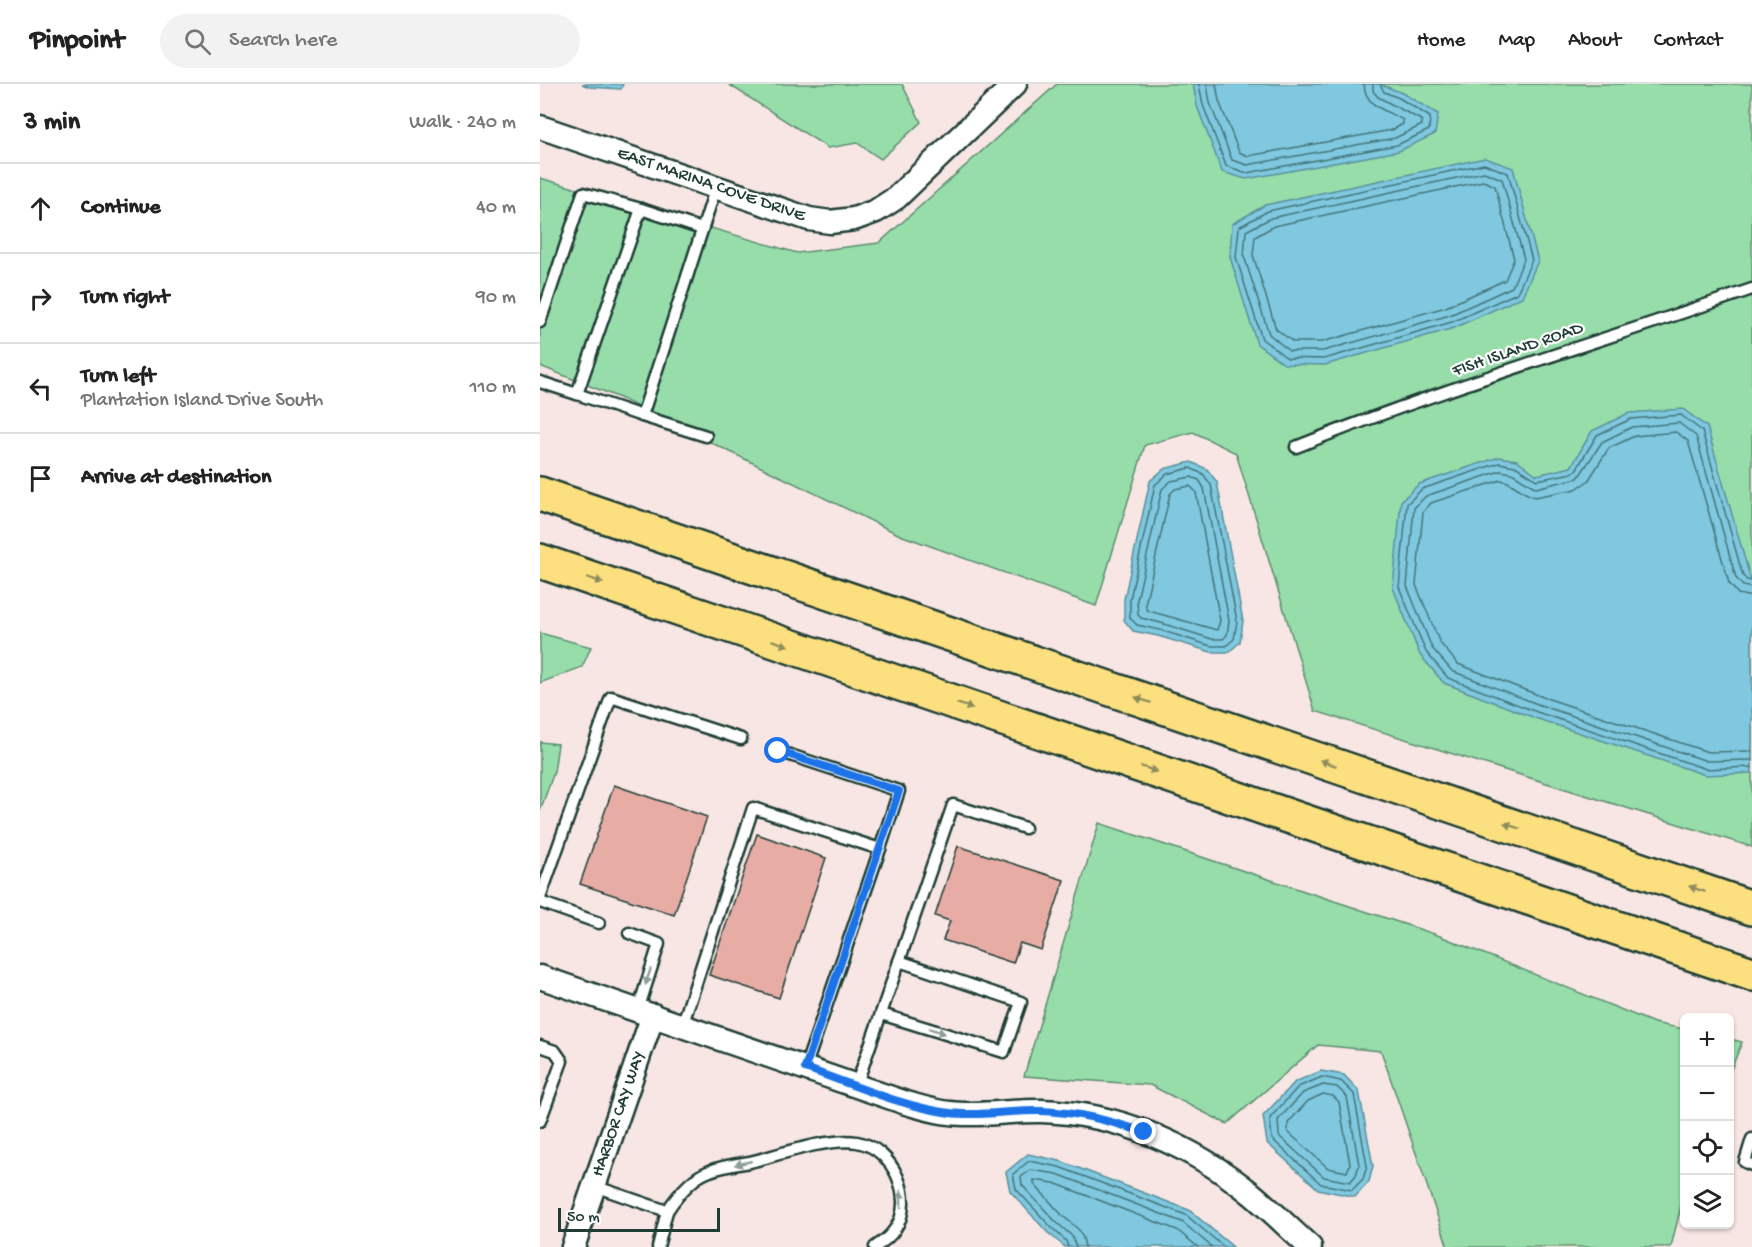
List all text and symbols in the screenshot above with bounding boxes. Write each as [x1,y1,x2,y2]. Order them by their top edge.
search box [160,14,580,68]
text: Pinpoint [30,25,124,58]
icon: search [181,25,214,58]
text: Search here [229,28,337,54]
text: Home [1417,29,1465,54]
text: Map [1498,29,1535,54]
text: About [1568,29,1621,54]
text: Contact [1654,29,1722,54]
text: 3 min [24,108,80,139]
text: Walk · 240 m [409,112,516,135]
street label: EAST MARINA COVE DRIVE [614,143,809,227]
icon: ahead [24,192,57,225]
text: Continue [81,195,161,221]
text: 40 m [476,197,516,220]
icon: right [24,282,57,315]
text: Turn right [81,285,169,311]
text: 90 m [476,287,516,310]
street label: FISH ISLAND ROAD [1449,318,1586,383]
text: Turn left [81,364,155,390]
icon: left [24,372,57,405]
text: 110 m [470,377,516,400]
text: Plantation Island Drive South [81,390,323,413]
icon: arrive [24,462,57,495]
text: Arrive at destination [81,465,271,491]
one-way arrow [586,576,604,586]
one-way arrow [771,639,789,649]
one-way arrow [1134,694,1152,704]
one-way arrow [956,702,974,711]
route start [764,737,790,763]
one-way arrow [1319,757,1337,767]
one-way arrow [1140,764,1158,774]
one-way arrow [1503,821,1521,830]
one-way arrow [1688,884,1706,893]
one-way arrow [643,968,653,986]
map controls [1680,1013,1734,1229]
button: + [1680,1013,1734,1067]
one-way arrow [928,1027,946,1036]
street label: HARBOR CAY WAY [588,1049,650,1179]
button: − [1680,1067,1734,1121]
route end [1130,1118,1156,1144]
button: locate [1680,1121,1734,1175]
one-way arrow [733,1159,752,1168]
button: layers [1680,1175,1734,1229]
one-way arrow [896,1189,906,1208]
scale bar [558,1205,720,1232]
text: 50 m [567,1209,600,1228]

